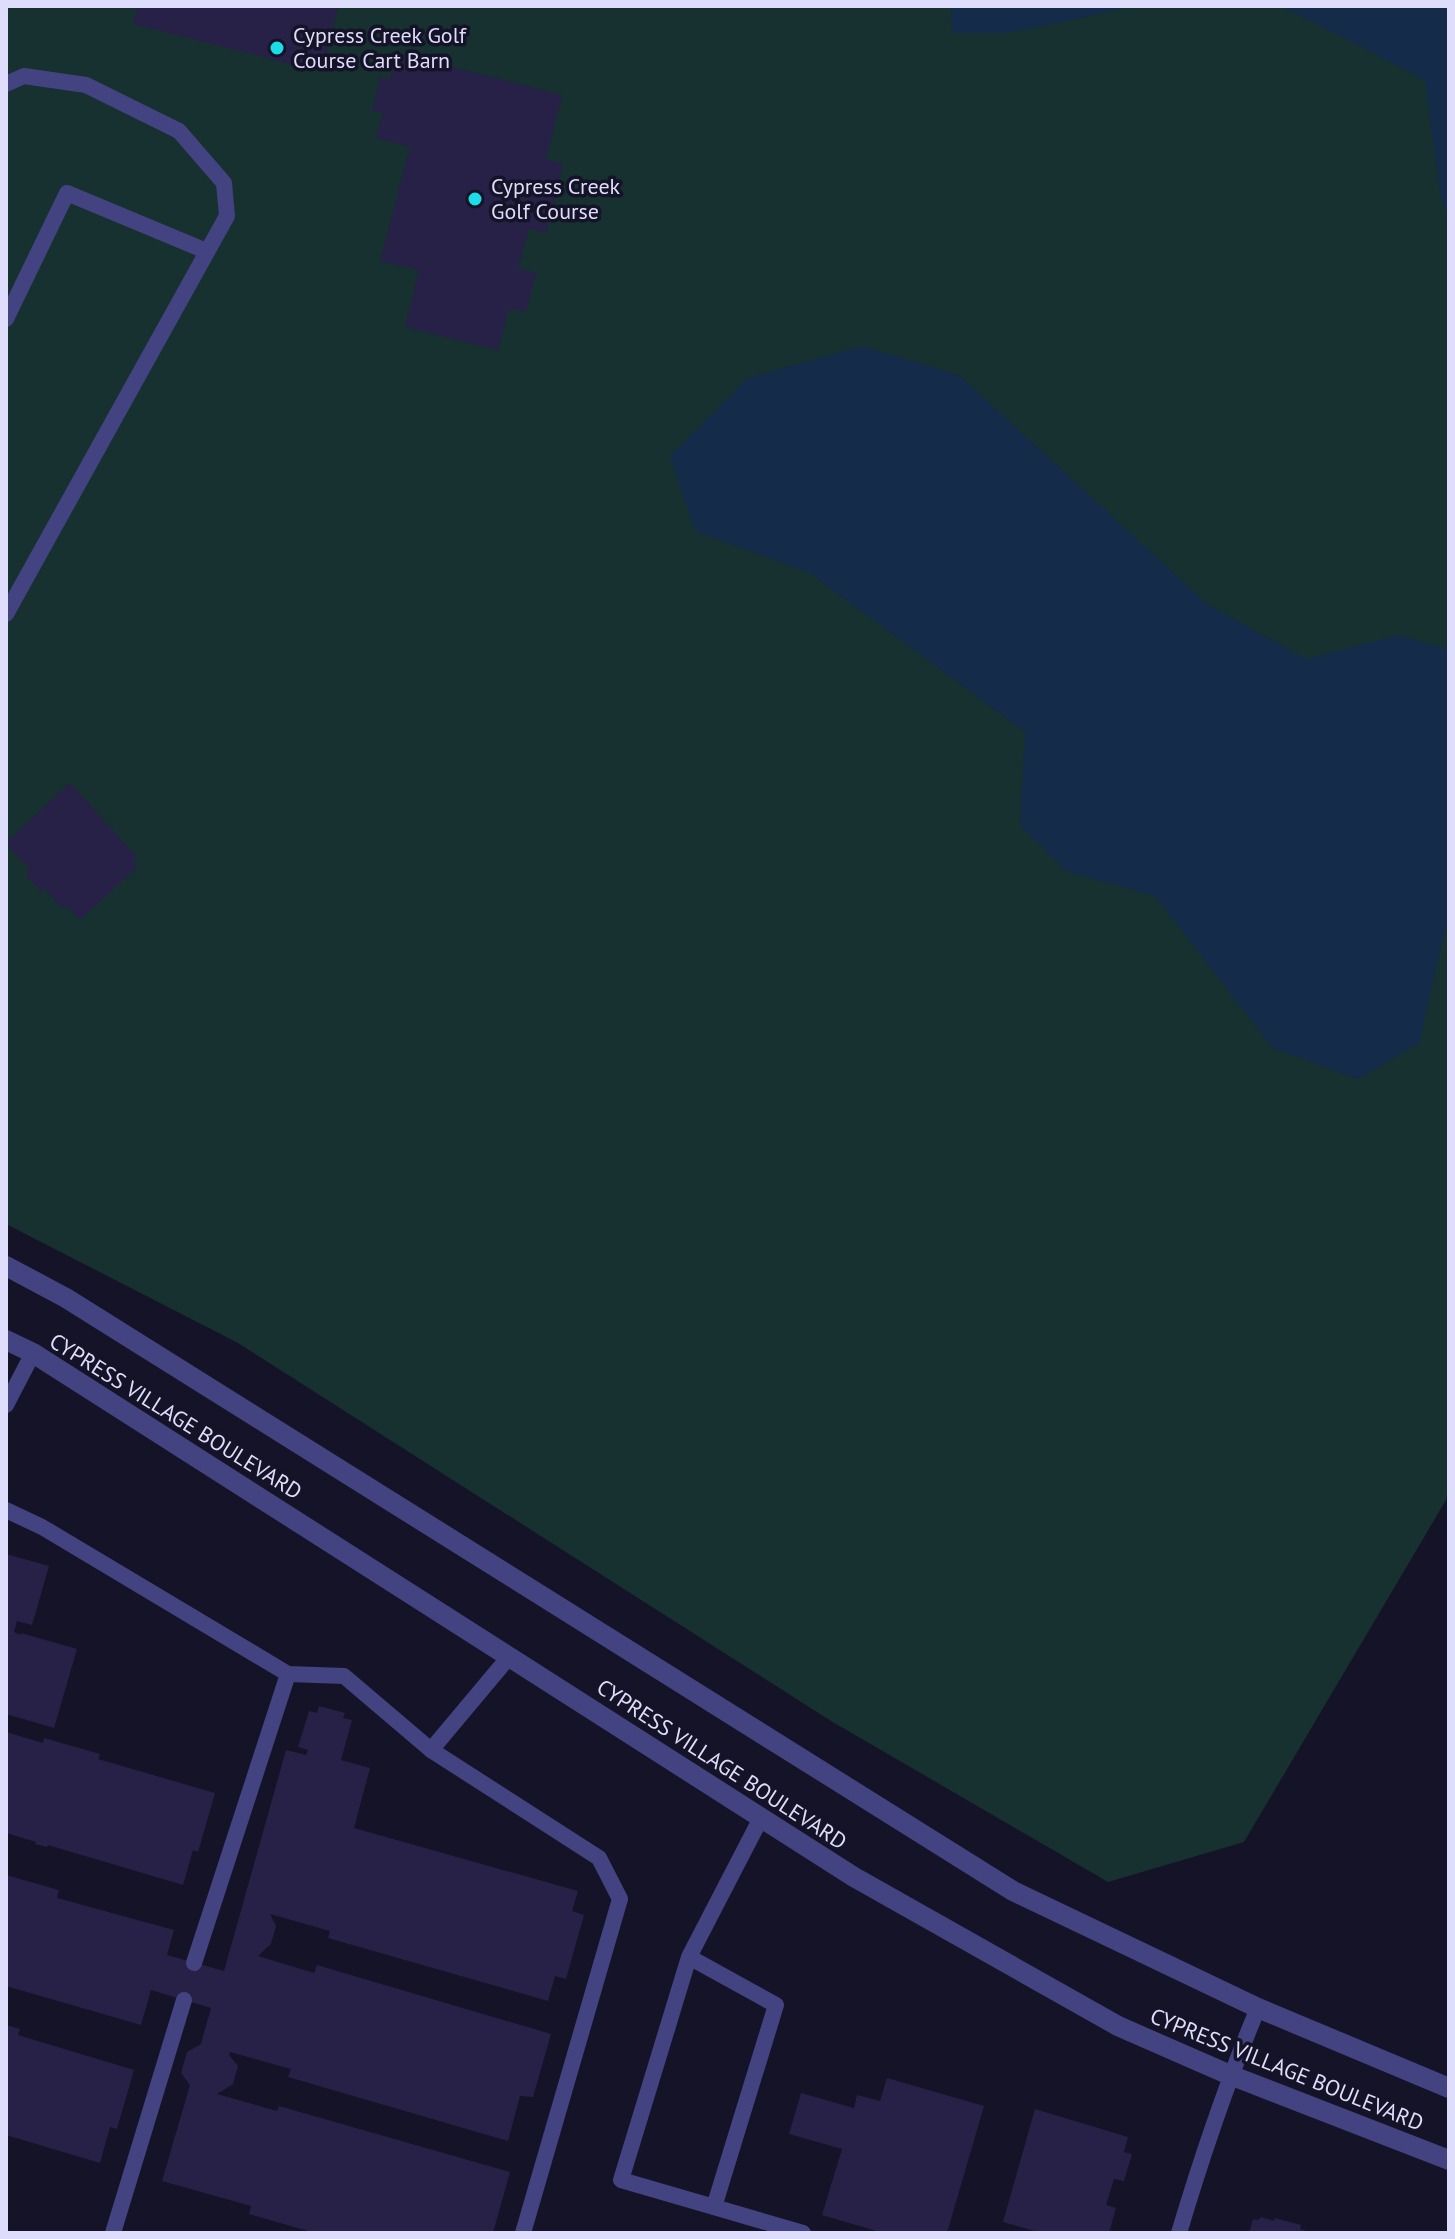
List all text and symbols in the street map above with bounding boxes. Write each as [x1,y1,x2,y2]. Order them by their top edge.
place label: Cypress Creek Golf Course Cart Barn [293,21,467,74]
marker: Cypress Creek Golf Course Cart Barn [268,39,286,57]
place label: Cypress Creek Golf Course [491,172,621,225]
marker: Cypress Creek Golf Course [466,190,484,208]
street label: CYPRESS VILLAGE BOULEVARD [45,1327,307,1505]
street label: CYPRESS VILLAGE BOULEVARD [592,1673,852,1855]
street label: CYPRESS VILLAGE BOULEVARD [1146,2001,1428,2137]

